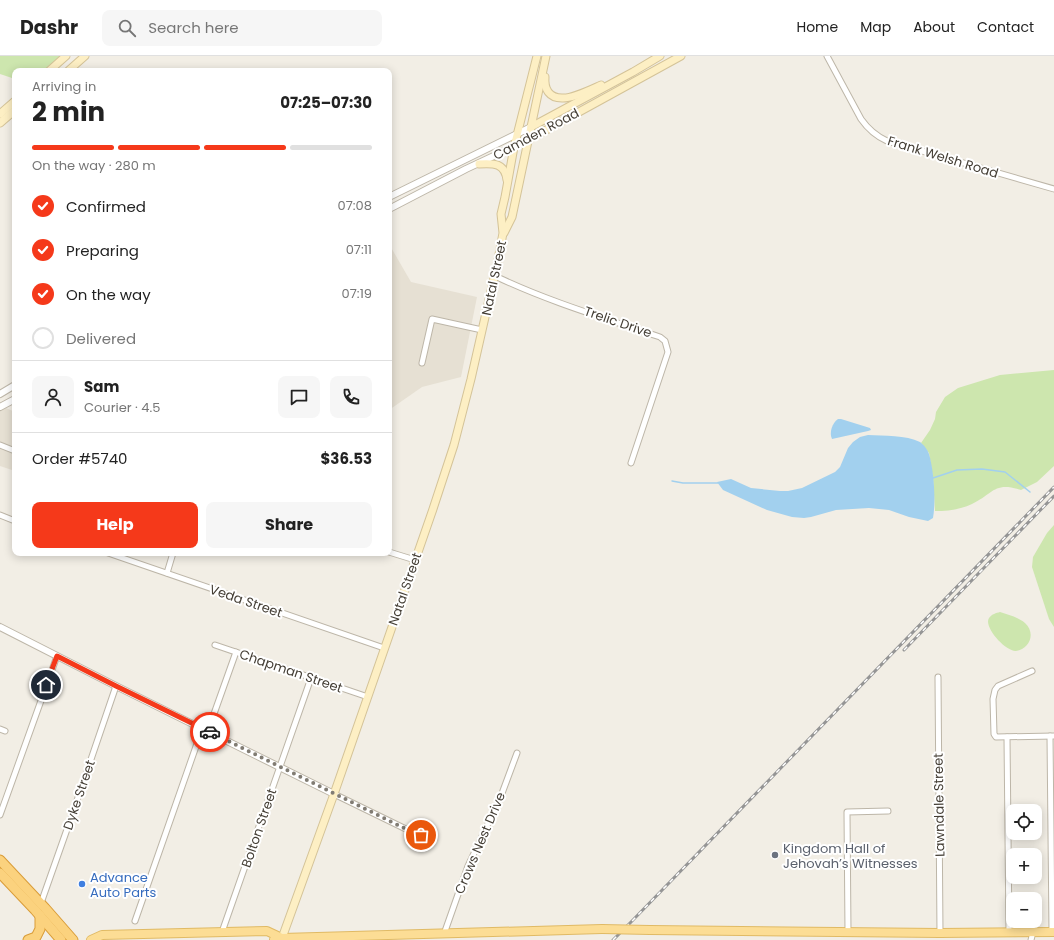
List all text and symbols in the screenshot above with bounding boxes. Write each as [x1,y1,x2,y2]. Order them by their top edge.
search box [102,10,382,46]
text: Dashr [20,14,78,41]
icon: search [116,17,138,39]
text: Search here [148,17,239,38]
text: Home [796,17,838,37]
text: Map [860,17,891,37]
text: About [913,17,955,37]
text: Contact [977,17,1034,37]
text: Arriving in [32,77,96,96]
text: 07:25–07:30 [280,92,372,113]
text: 2 min [32,94,105,130]
street label: Camden Road [490,103,582,165]
street label: Frank Welsh Road [885,131,1001,183]
text: On the way · 280 m [32,156,156,175]
icon: check [32,195,54,217]
text: Confirmed [66,196,146,217]
text: 07:08 [338,196,372,215]
icon: check [32,239,54,261]
street label: Natal Street [477,239,511,317]
text: Preparing [66,240,139,261]
text: 07:11 [346,240,372,259]
icon: check [32,283,54,305]
text: On the way [66,284,151,305]
text: 07:19 [342,284,372,303]
street label: Trelic Drive [582,302,654,342]
text: Delivered [66,328,136,349]
button: person [32,376,74,418]
text: Sam [84,376,119,397]
button: chat [278,376,320,418]
button: phone [330,376,372,418]
text: Courier · 4.5 [84,398,160,417]
text: Order #5740 [32,448,128,469]
text: $36.53 [320,448,372,469]
button: Help [32,502,198,548]
button: Share [206,502,372,548]
street label: Natal Street [384,550,426,628]
street label: Veda Street [207,580,285,622]
street label: Chapman Street [237,644,345,698]
pin [29,668,63,702]
icon: home [35,674,57,696]
courier [190,712,230,752]
icon: car [199,721,221,743]
street label: Lawndale Street [929,753,949,857]
street label: Dyke Street [58,757,100,833]
street label: Bolton Street [237,786,281,870]
street label: Crows Nest Drive [450,789,510,897]
map controls [1006,804,1042,928]
button: locate [1006,804,1042,840]
pin [404,818,438,852]
icon: bag [410,824,432,846]
place label: Kingdom Hall of Jehovah’s Witnesses [783,839,918,873]
button: + [1006,848,1042,884]
marker: Kingdom Hall of Jehovah’s Witnesses [770,850,780,860]
place label: Advance Auto Parts [90,868,157,902]
marker: Advance Auto Parts [77,879,87,889]
button: − [1006,892,1042,928]

